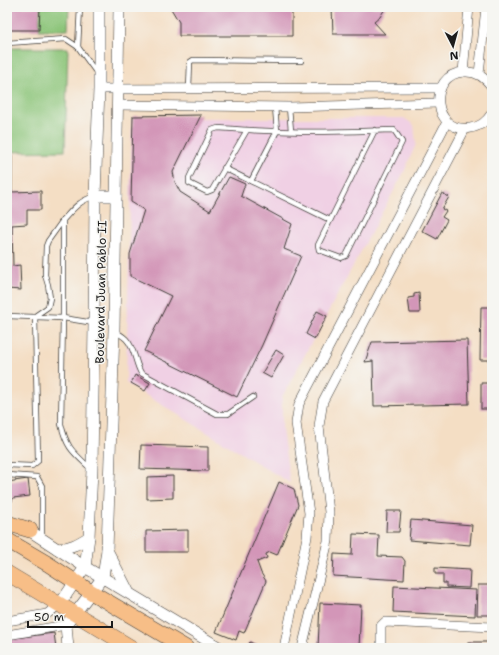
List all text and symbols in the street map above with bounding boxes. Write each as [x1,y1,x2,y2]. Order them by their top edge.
north arrow [433,26,473,66]
text: N [449,48,459,63]
street label: Boulevard Juan Pablo II [92,220,110,364]
scale bar [28,603,112,629]
text: 50 m [34,609,64,625]

